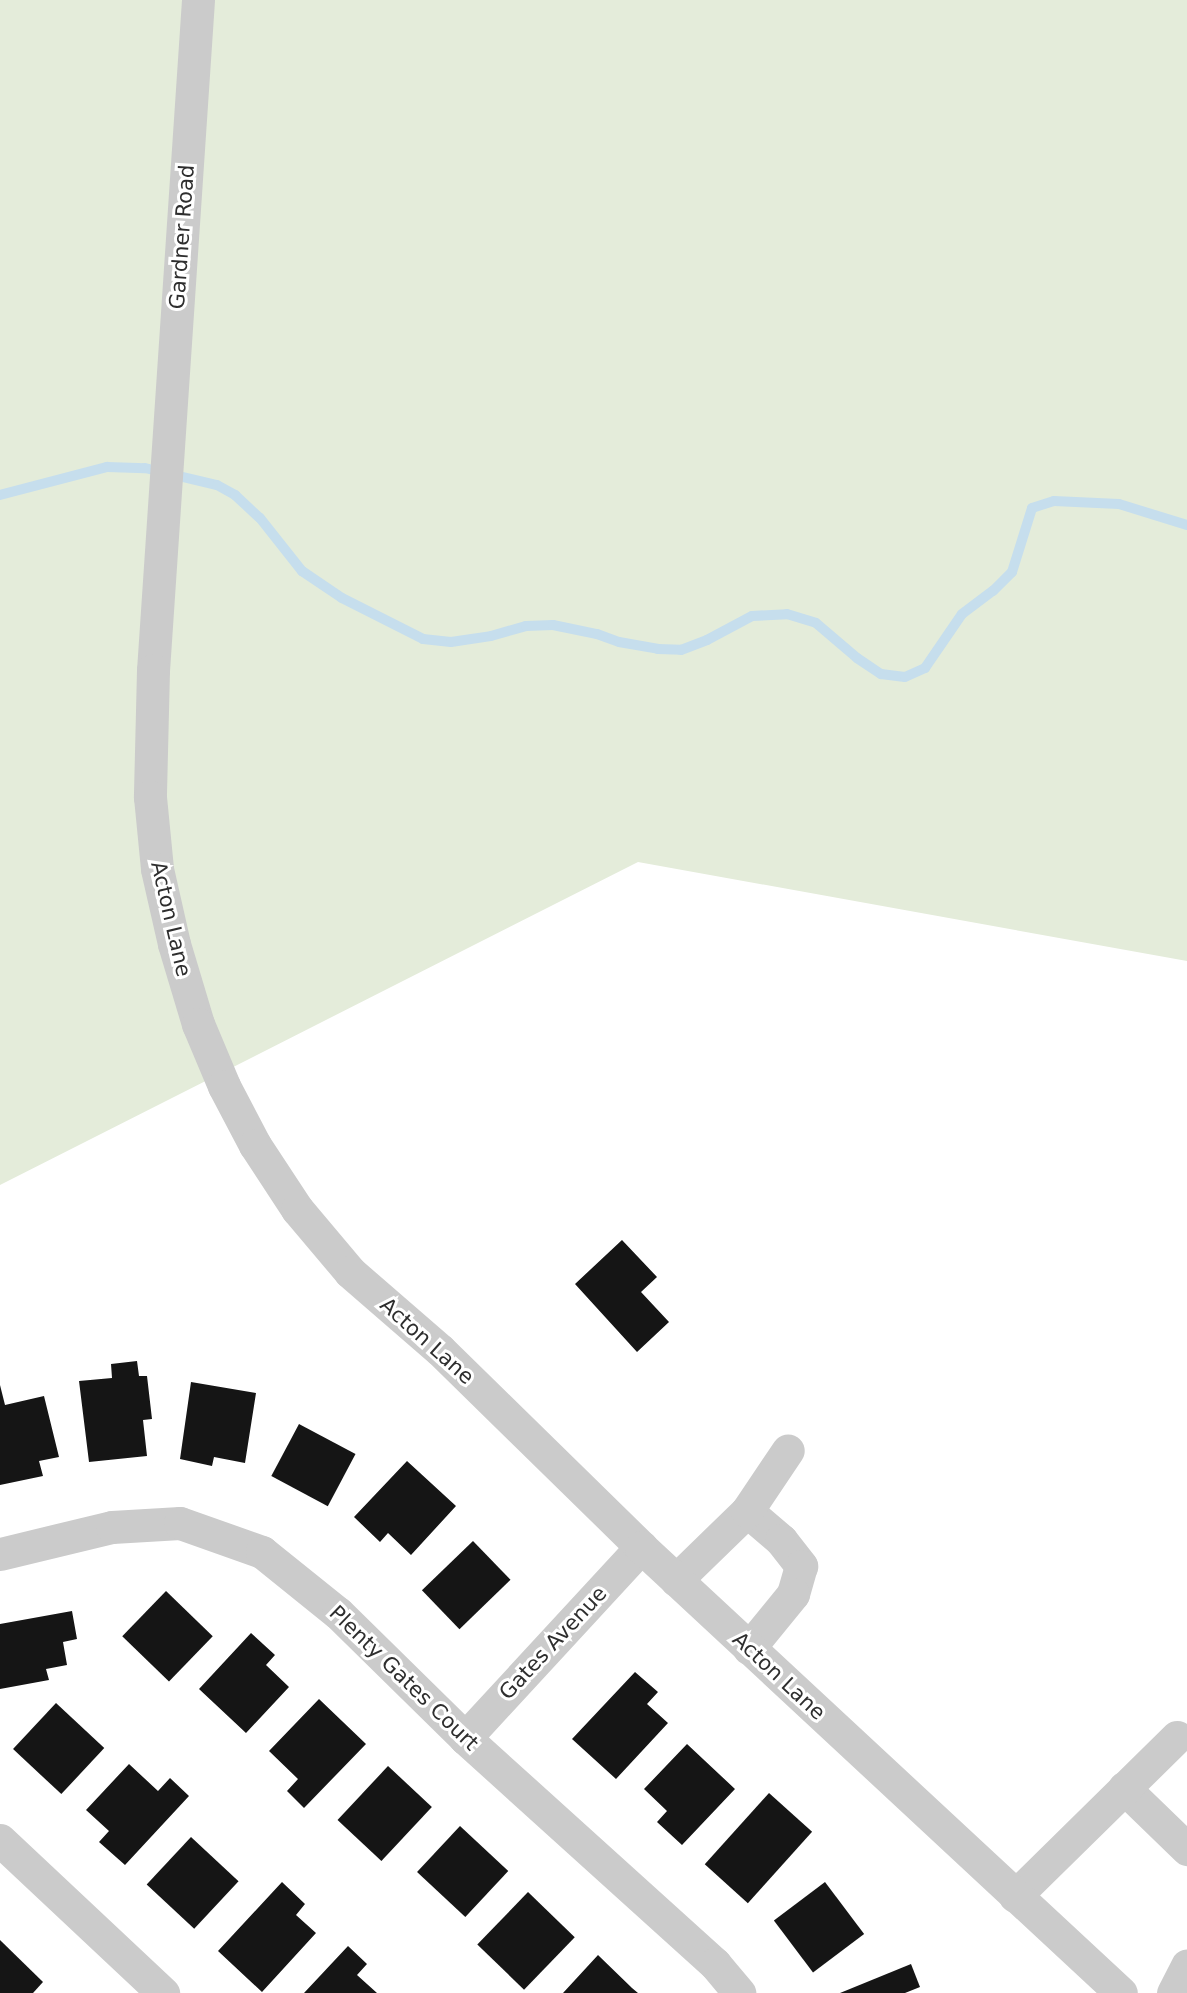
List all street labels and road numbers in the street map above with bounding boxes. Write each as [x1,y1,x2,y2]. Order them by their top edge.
street label: Gardner Road [164,164,200,310]
street label: Acton Lane [146,859,196,979]
street label: Acton Lane [375,1292,479,1390]
street label: Gates Avenue [494,1581,612,1705]
street label: Plenty Gates Court [324,1600,484,1756]
street label: Acton Lane [727,1627,831,1725]

